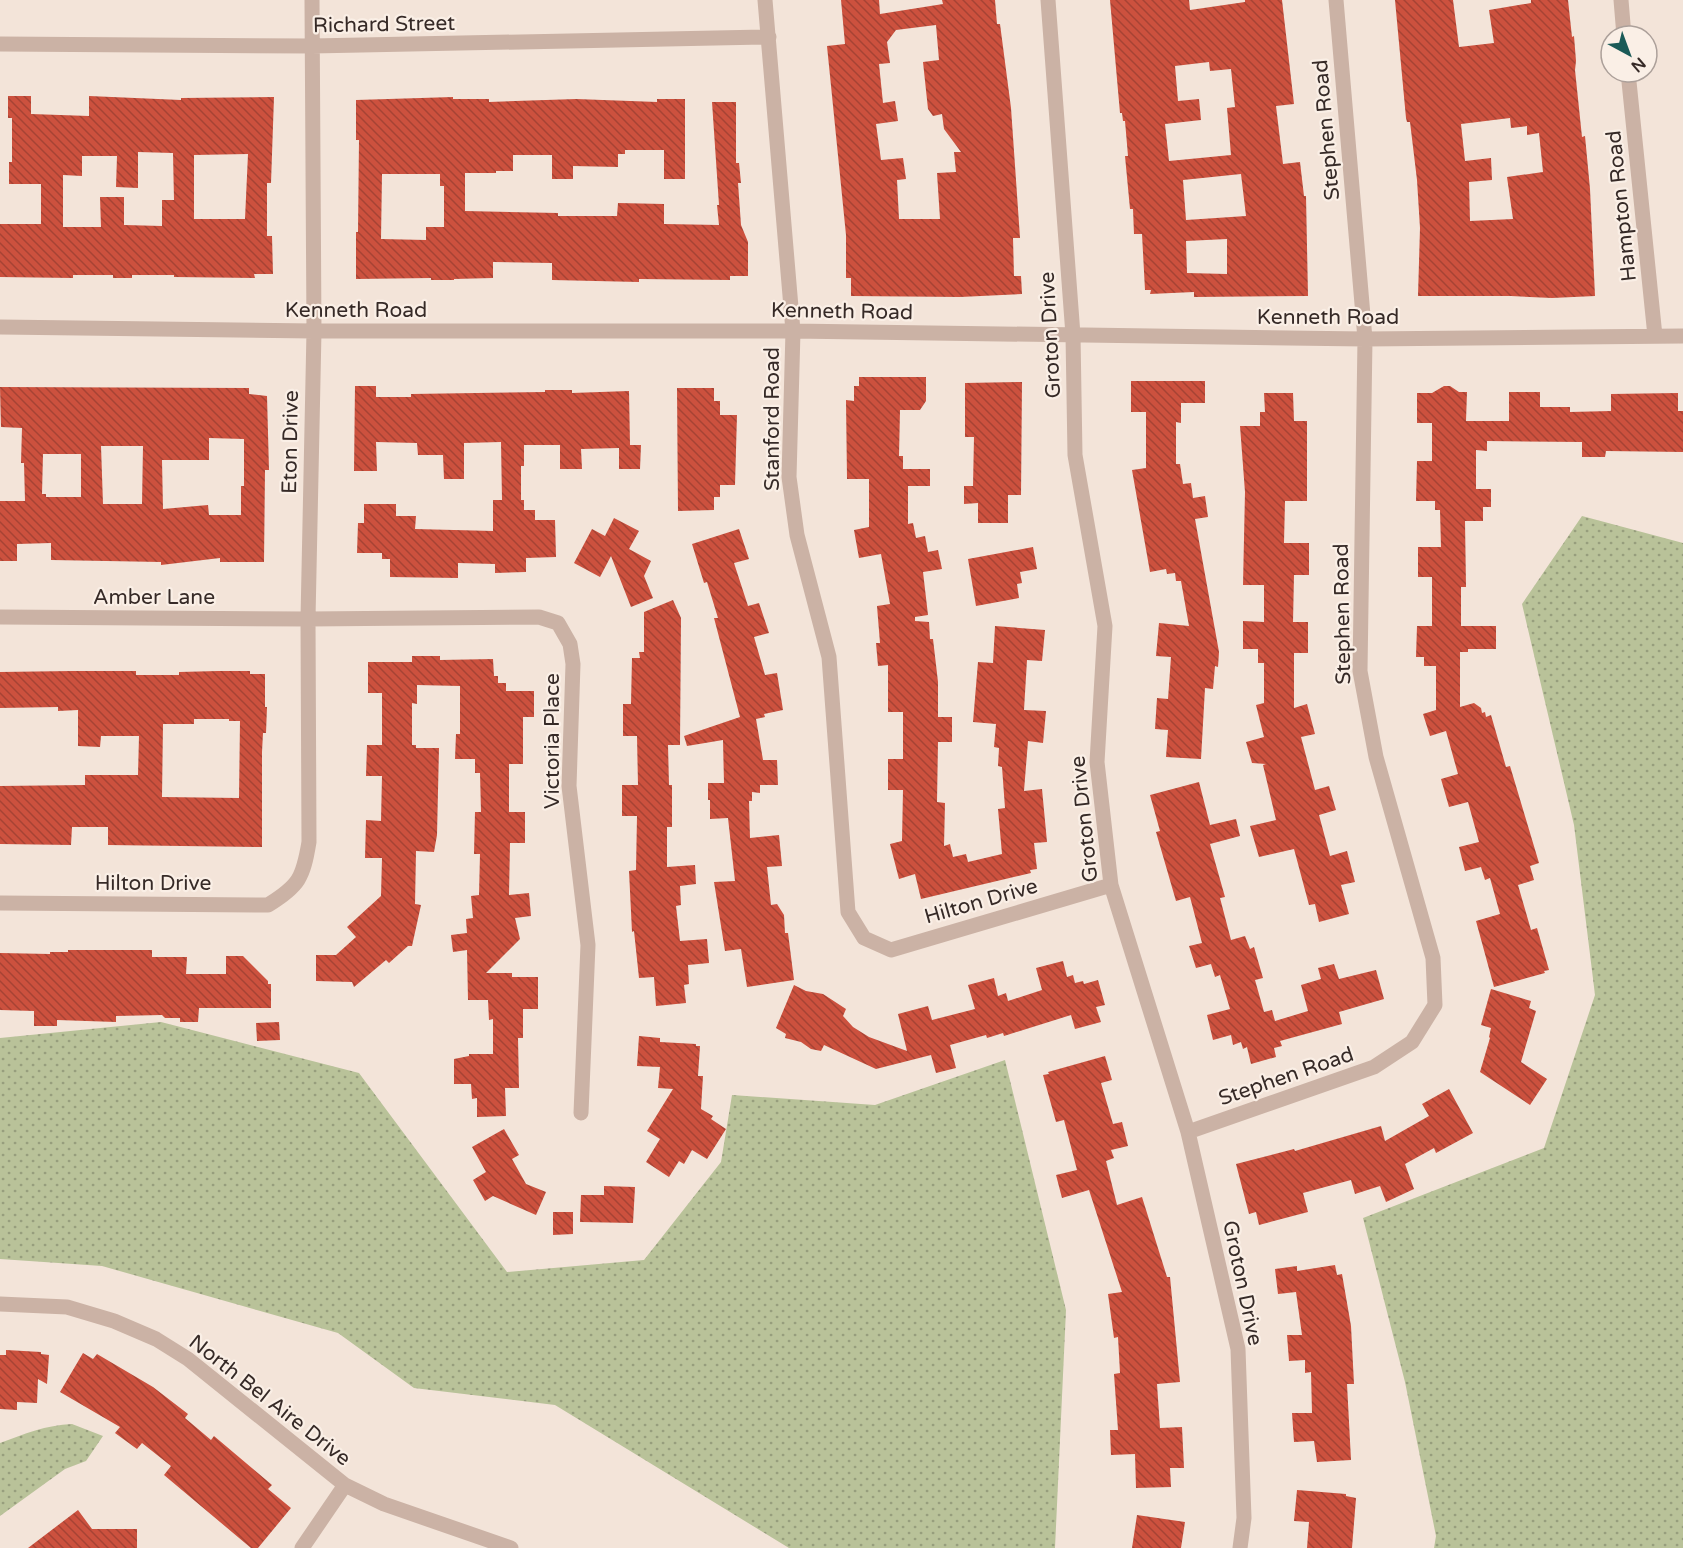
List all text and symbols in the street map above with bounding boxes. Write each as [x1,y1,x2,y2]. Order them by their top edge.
street label: Richard Street [313,11,455,38]
north arrow [1599,24,1659,84]
text: N [1627,53,1650,76]
street label: Stephen Road [1308,59,1345,201]
street label: Hampton Road [1601,129,1642,283]
street label: Groton Drive [1035,271,1066,399]
street label: Kenneth Road [285,298,427,323]
street label: Kenneth Road [771,298,913,325]
street label: Kenneth Road [1257,305,1399,330]
street label: Stanford Road [760,347,785,491]
street label: Eton Drive [277,390,304,494]
street label: Stephen Road [1329,543,1356,685]
street label: Amber Lane [93,585,215,610]
street label: Victoria Place [540,673,565,809]
street label: Groton Drive [1065,754,1104,883]
street label: Hilton Drive [95,871,211,896]
street label: Hilton Drive [922,873,1041,930]
street label: Stephen Road [1215,1042,1357,1111]
street label: Groton Drive [1217,1218,1268,1348]
street label: North Bel Aire Drive [184,1330,356,1471]

